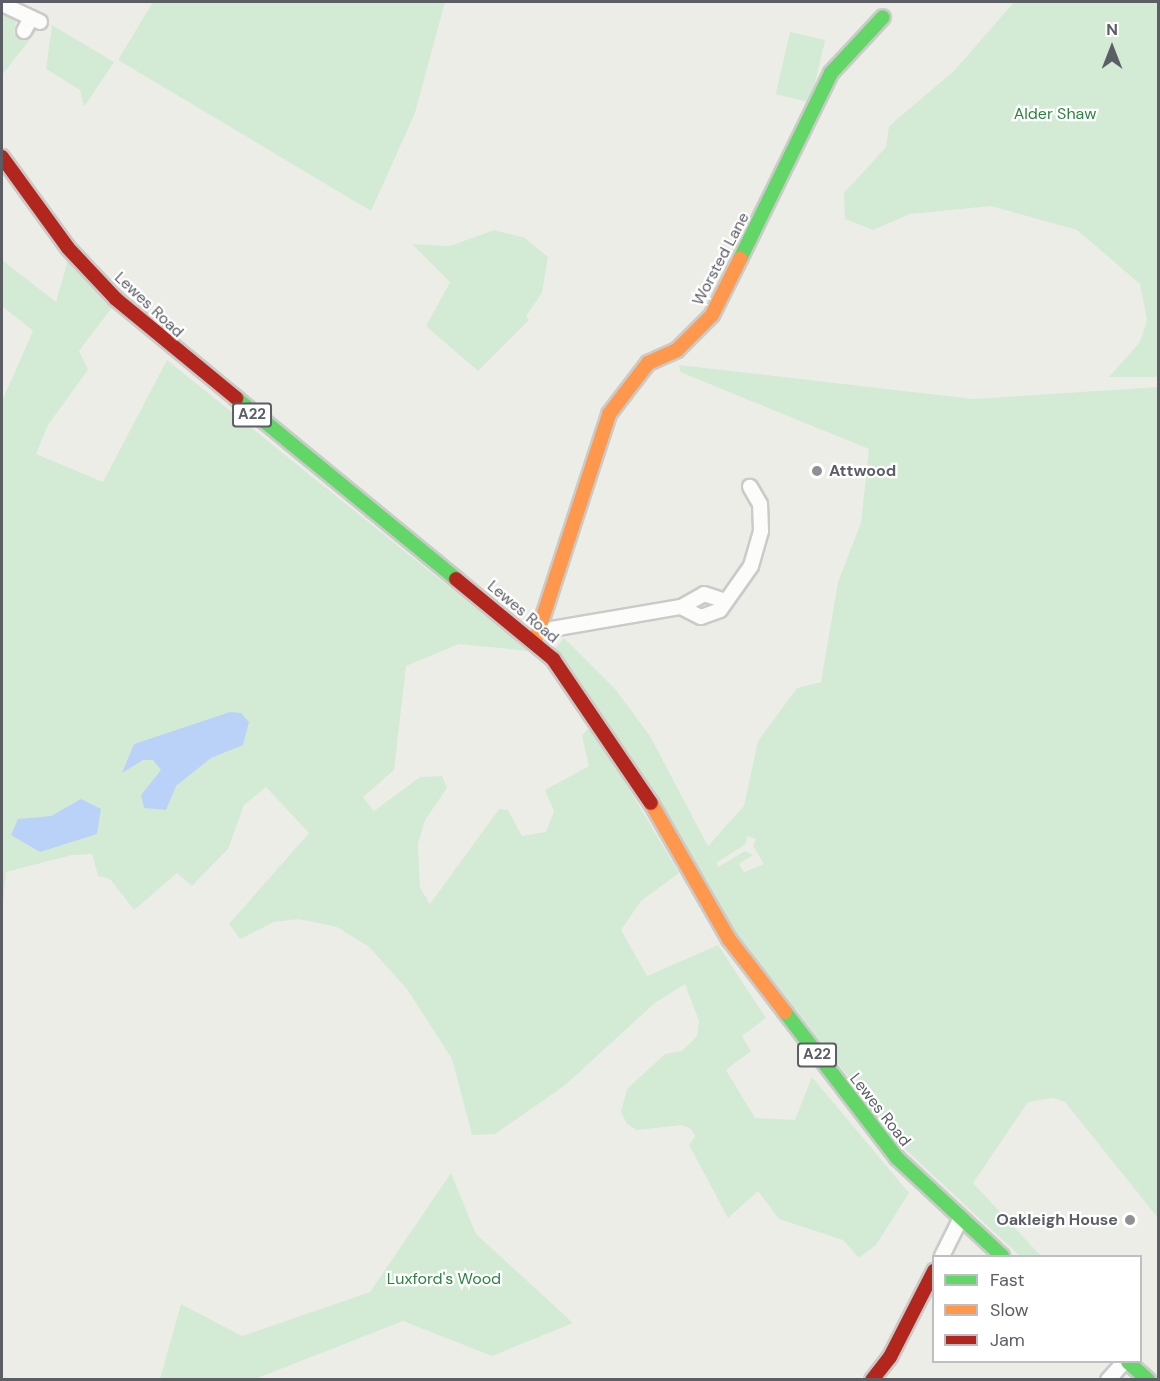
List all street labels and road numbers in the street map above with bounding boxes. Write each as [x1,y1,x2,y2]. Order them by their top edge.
street label: Worsted Lane [688,209,754,309]
street label: Lewes Road [110,268,188,342]
road number: A22 [231,403,273,427]
street label: Lewes Road [483,577,563,647]
road number: A22 [796,1043,838,1067]
street label: Lewes Road [846,1070,914,1150]

